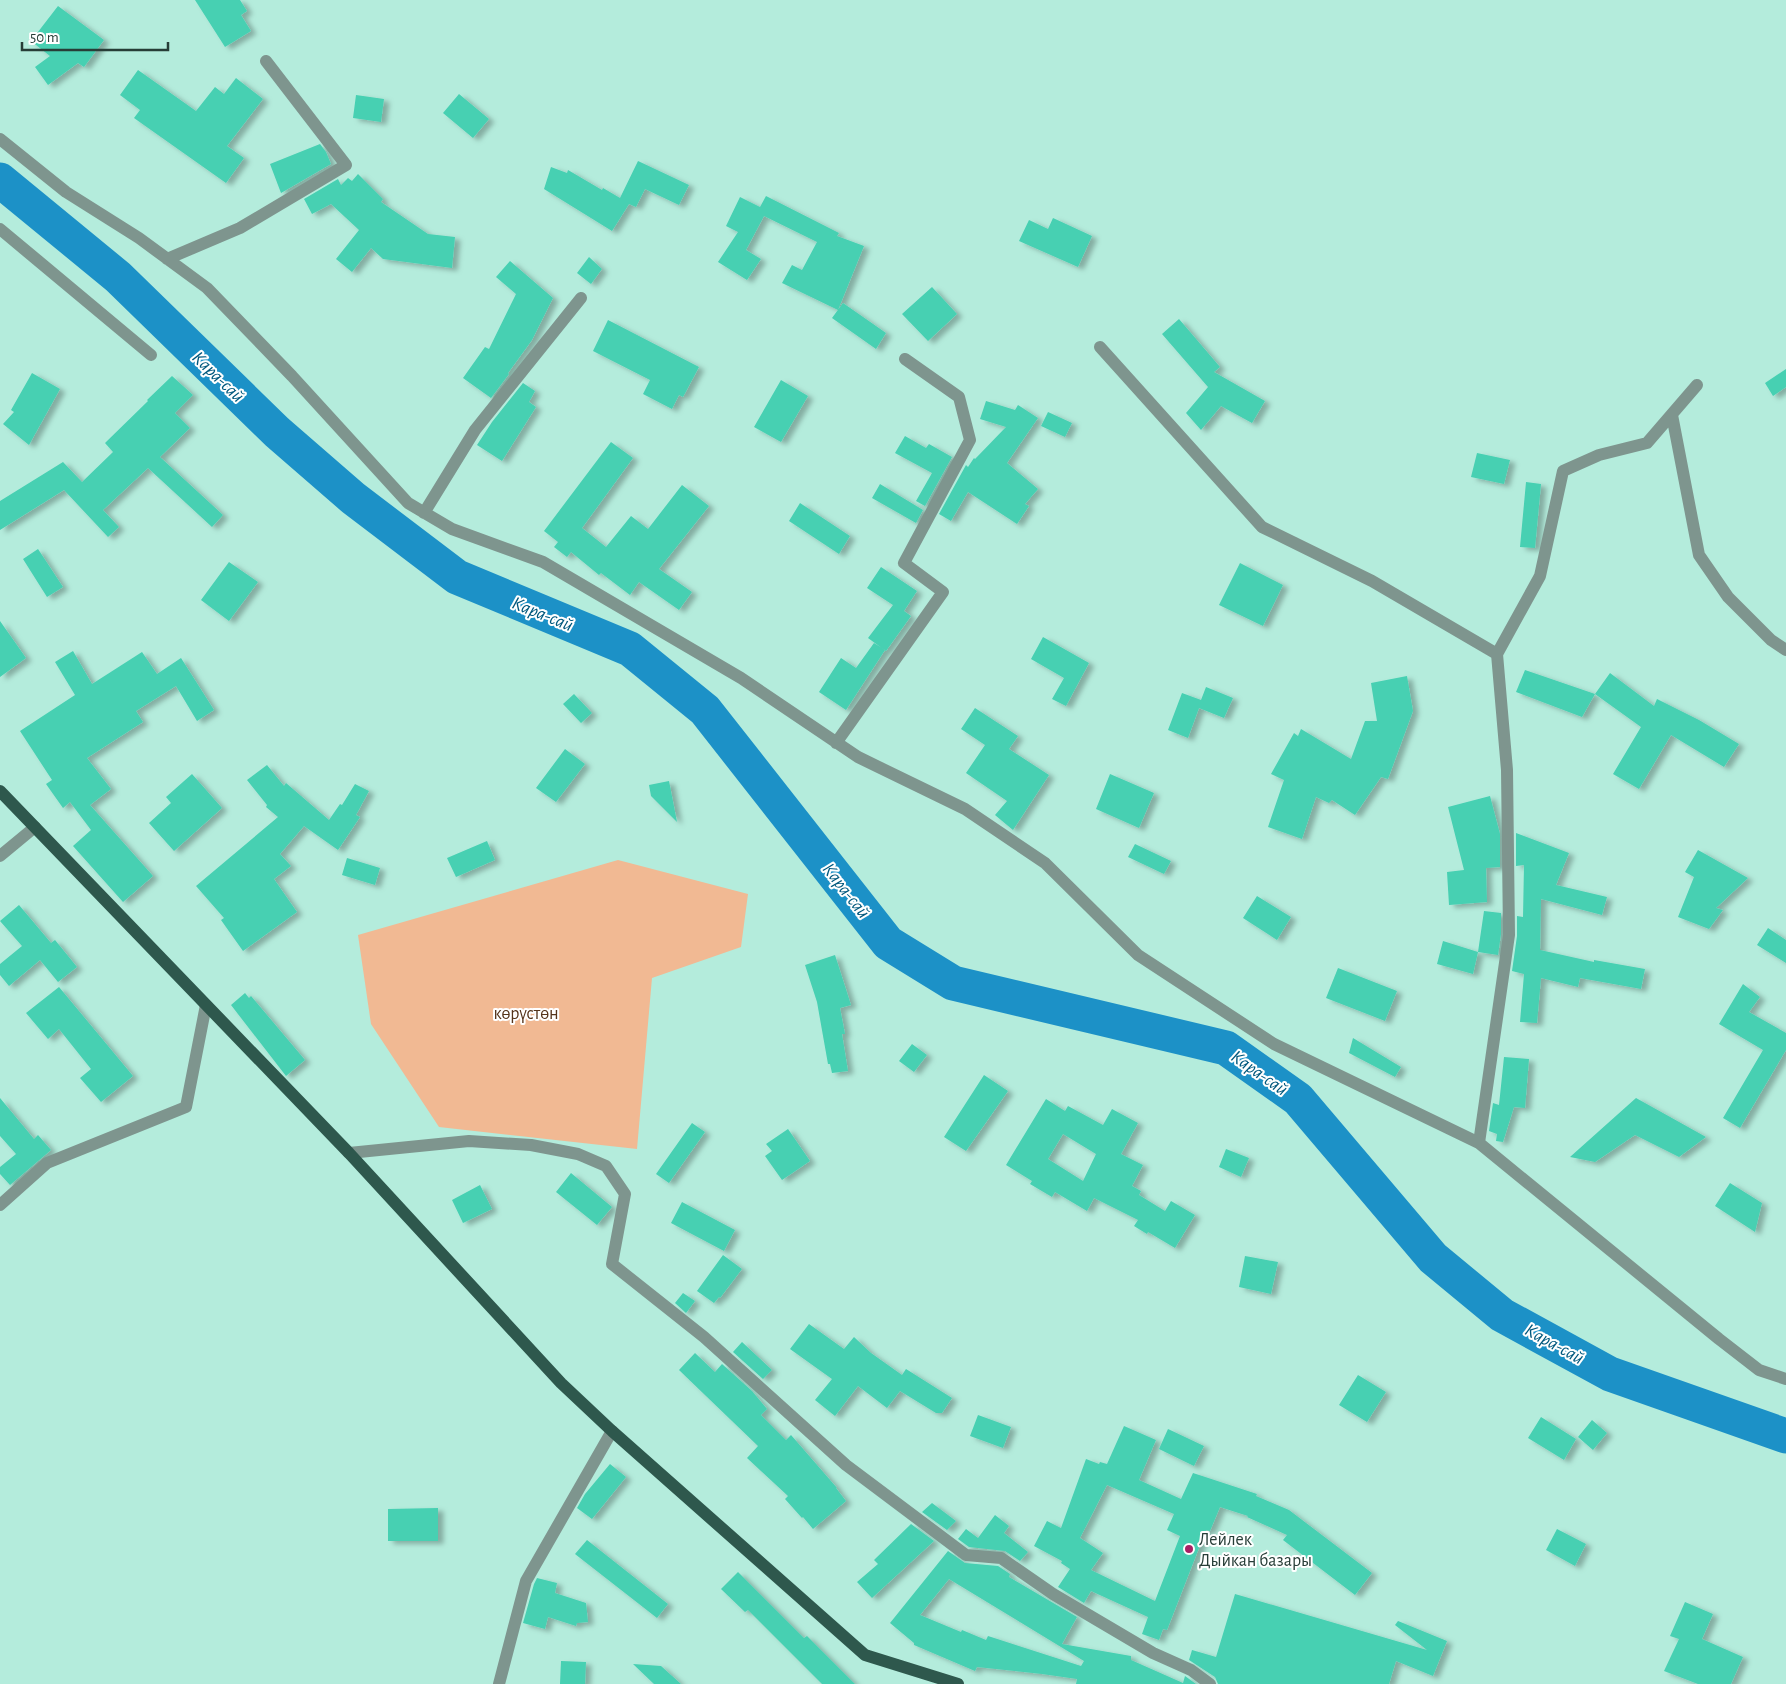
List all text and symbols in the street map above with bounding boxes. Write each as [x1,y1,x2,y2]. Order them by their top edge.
scale bar [22,20,169,52]
text: 50 m [30,30,59,45]
water label: Кара-сай [188,348,248,406]
water label: Кара-сай [509,594,576,635]
water label: Кара-сай [819,860,873,922]
park label: көрүстөн [493,1005,559,1023]
water label: Кара-сай [1227,1047,1291,1099]
water label: Кара-сай [1522,1320,1587,1368]
place label: Лейлек Дыйкан базары [1199,1531,1312,1570]
marker: Лейлек Дыйкан базары [1183,1543,1195,1555]

